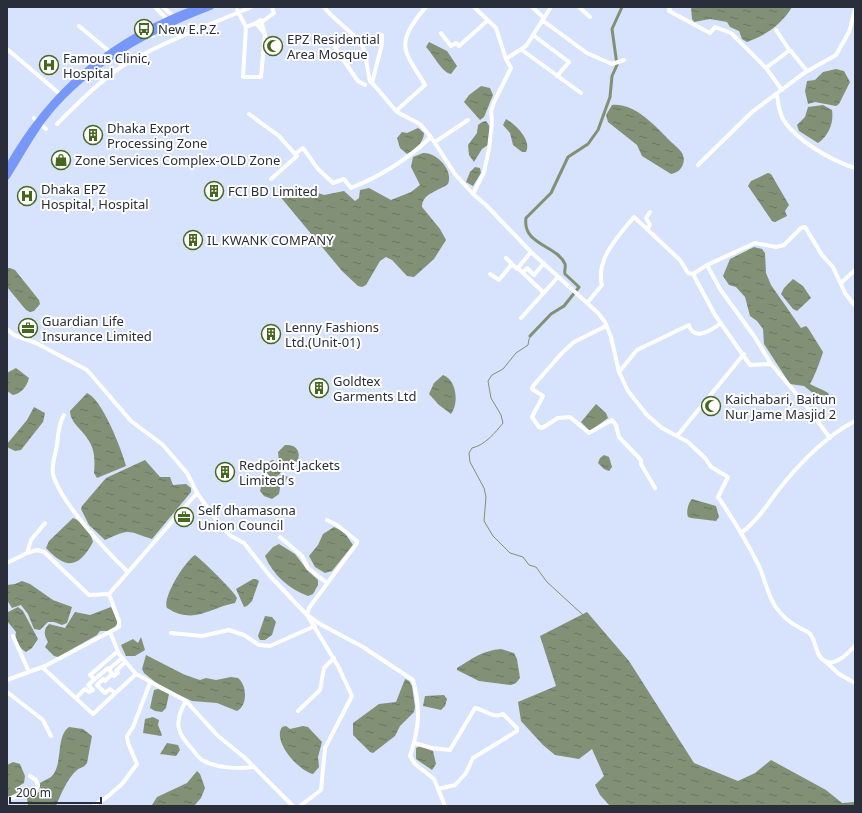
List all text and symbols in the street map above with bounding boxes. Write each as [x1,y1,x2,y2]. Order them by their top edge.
bus stop icon: New E.P.Z. [133,18,155,40]
place label: New E.P.Z. [158,20,220,38]
place label: EPZ Residential Area Mosque [287,30,380,63]
mosque icon: EPZ Residential Area Mosque [262,35,284,57]
place label: Famous Clinic, Hospital [63,49,151,82]
hospital icon: Famous Clinic, Hospital [38,54,60,76]
place label: Dhaka Export Processing Zone [107,119,207,152]
building icon: Dhaka Export Processing Zone [82,124,104,146]
shop icon: Zone Services Complex-OLD Zone [50,149,72,171]
place label: Zone Services Complex-OLD Zone [75,151,280,169]
place label: Dhaka EPZ Hospital, Hospital [41,180,149,213]
building icon: FCI BD Limited [203,180,225,202]
place label: FCI BD Limited [228,182,318,200]
hospital icon: Dhaka EPZ Hospital, Hospital [16,185,38,207]
building icon: IL KWANK COMPANY [182,229,204,251]
place label: IL KWANK COMPANY [207,231,334,249]
place label: Guardian Life Insurance Limited [42,312,152,345]
office icon: Guardian Life Insurance Limited [17,317,39,339]
place label: Lenny Fashions Ltd.(Unit-01) [285,318,379,351]
building icon: Lenny Fashions Ltd.(Unit-01) [260,323,282,345]
place label: Goldtex Garments Ltd [333,372,416,405]
building icon: Goldtex Garments Ltd [308,377,330,399]
place label: Kaichabari, Baitun Nur Jame Masjid 2 [725,390,836,423]
mosque icon: Kaichabari, Baitun Nur Jame Masjid 2 [700,395,722,417]
place label: Redpoint Jackets Limited s [239,456,340,489]
building icon: Redpoint Jackets Limited s [214,461,236,483]
place label: Self dhamasona Union Council [198,501,296,534]
office icon: Self dhamasona Union Council [173,506,195,528]
scale bar [10,779,101,805]
text: 200 m [16,784,51,801]

